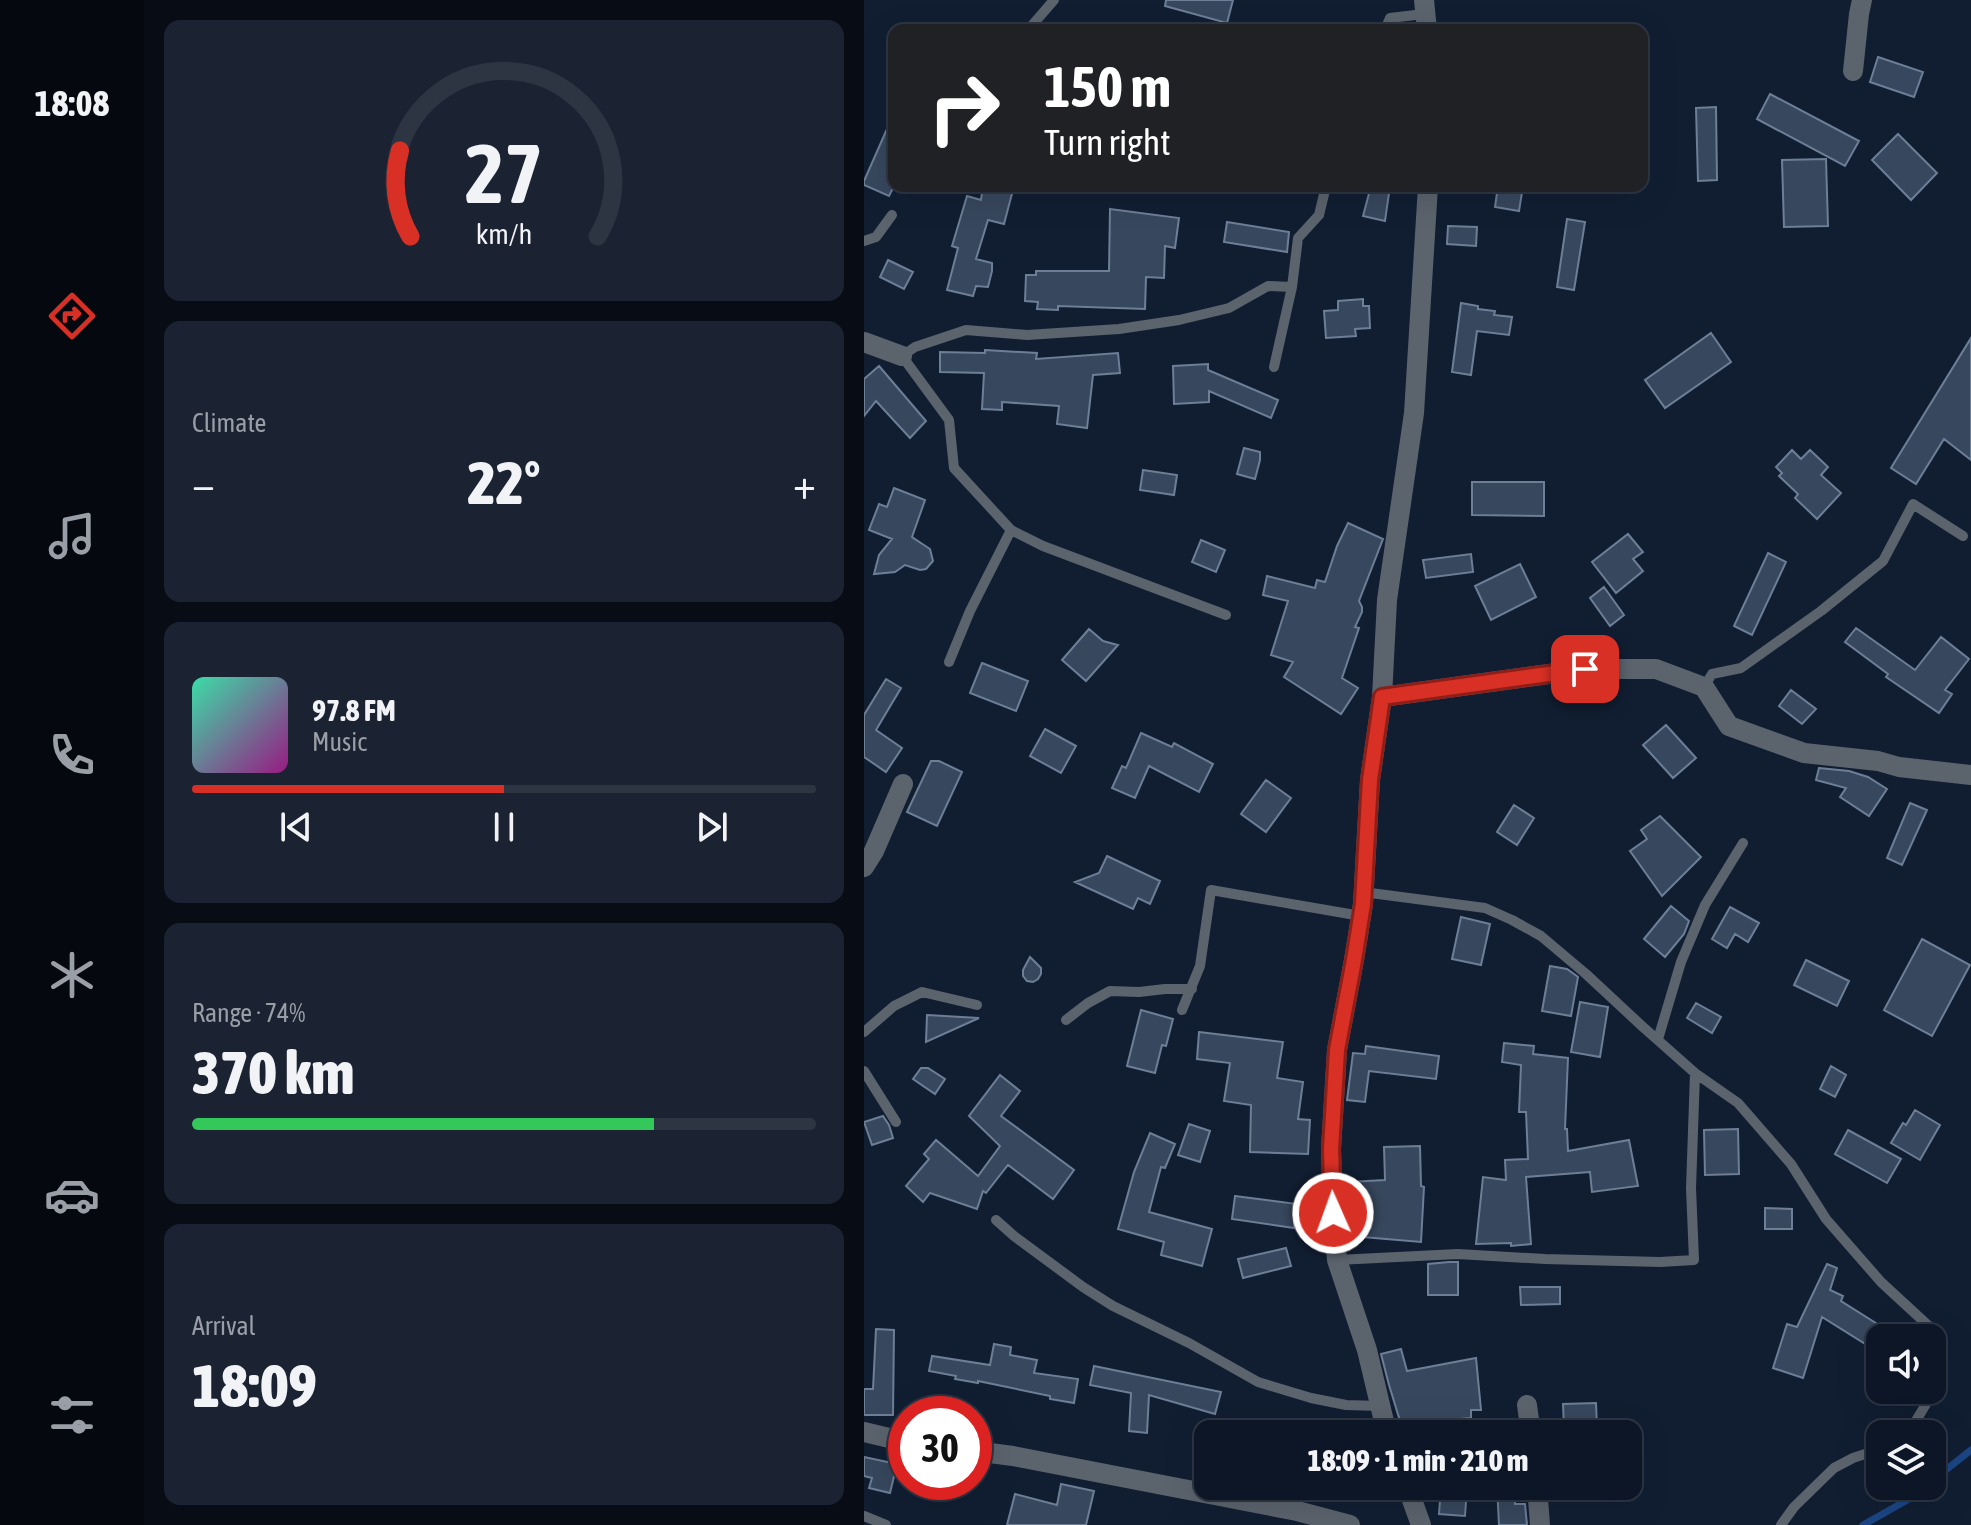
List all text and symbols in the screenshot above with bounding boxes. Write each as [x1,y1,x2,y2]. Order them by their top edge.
text: 150 m [1044,55,1171,119]
icon: right [912,56,1016,160]
text: 18:08 [35,82,109,124]
text: Turn right [1044,121,1171,163]
text: 27 [465,124,543,220]
text: km/h [476,217,532,250]
icon: directions [44,288,100,344]
text: Climate [192,408,266,438]
text: 22° [468,448,540,517]
text: − [192,458,215,508]
text: + [793,458,816,508]
icon: music [44,508,100,564]
pin [1551,635,1619,703]
icon: arrive [1563,647,1607,691]
text: 97.8 FM [312,693,396,727]
icon: phone [44,727,100,783]
text: Music [312,727,367,757]
icon: previous [274,805,318,849]
icon: pause [482,805,526,849]
icon: next [690,805,734,849]
icon: climate [44,947,100,1003]
text: Range · 74% [192,998,305,1028]
text: 370 km [192,1038,354,1107]
icon: car [44,1167,100,1223]
position arrow [1291,1171,1375,1255]
text: Arrival [192,1311,256,1341]
map controls [1866,1324,1946,1500]
button: sound [1866,1324,1946,1404]
text: 18:09 [192,1351,317,1420]
icon: filters [44,1387,100,1443]
speed limit sign: 30 [888,1396,992,1500]
button: layers [1866,1420,1946,1500]
text: 18:09 · 1 min · 210 m [1308,1443,1528,1477]

